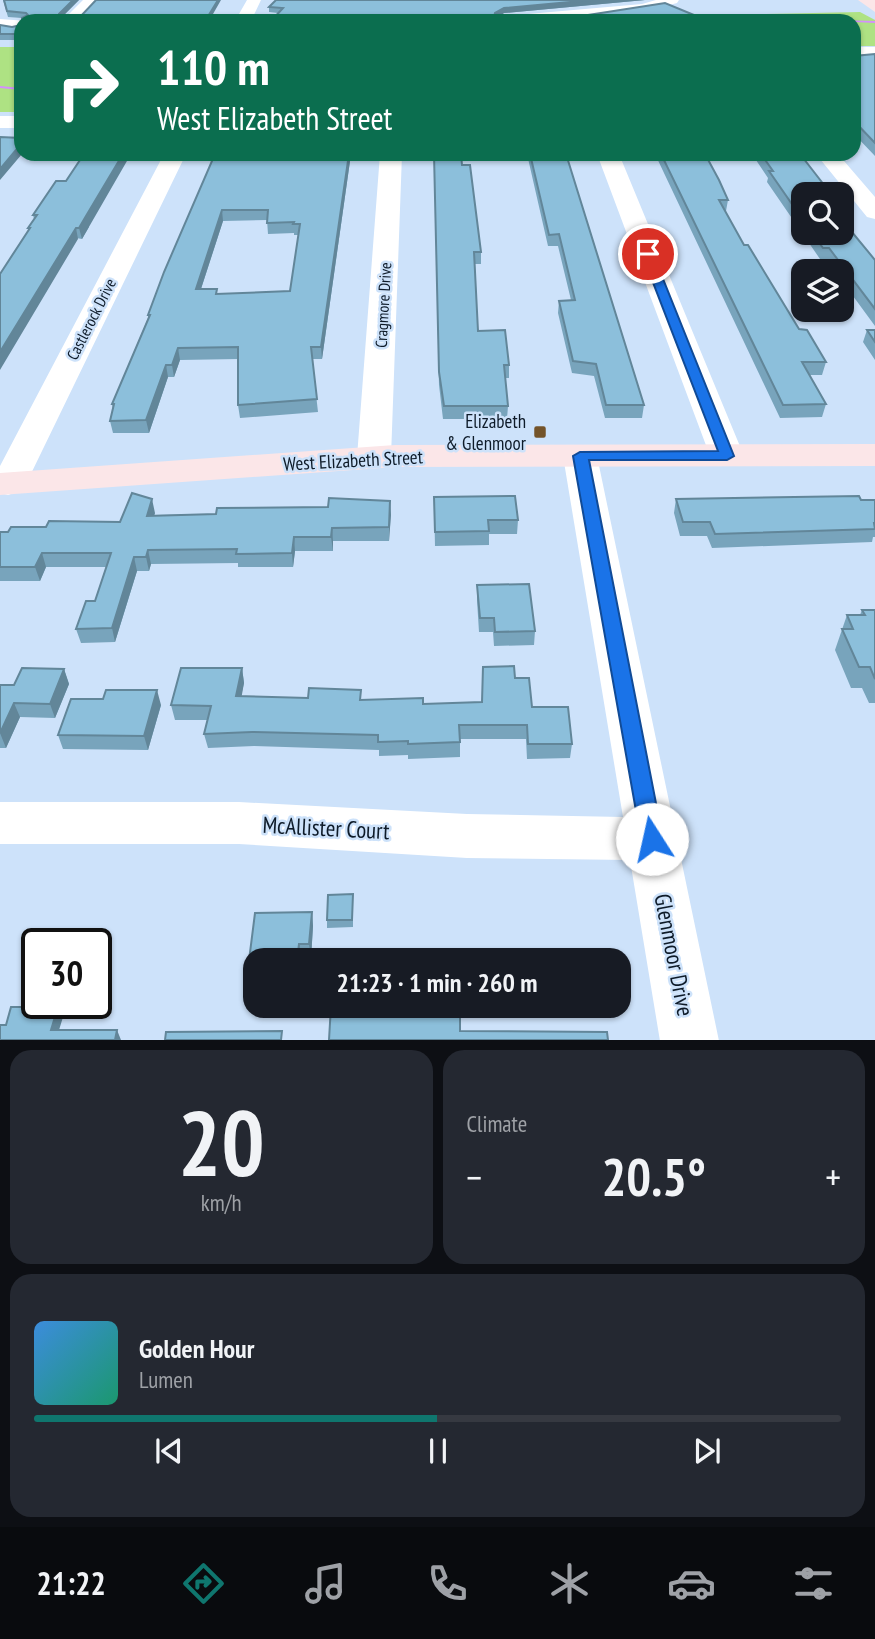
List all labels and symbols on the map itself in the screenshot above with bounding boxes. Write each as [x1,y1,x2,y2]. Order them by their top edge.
pin [618,224,678,284]
street label: Cragmore Drive [371,262,395,348]
street label: Castlerock Drive [62,275,120,363]
place label: Elizabeth & Glenmoor [446,409,527,455]
marker: Elizabeth & Glenmoor [532,424,548,440]
street label: West Elizabeth Street [283,444,424,476]
position arrow [615,802,689,876]
street label: McAllister Court [262,810,391,845]
street label: Glenmoor Drive [648,891,701,1019]
speed limit sign: 30 [21,928,112,1019]

